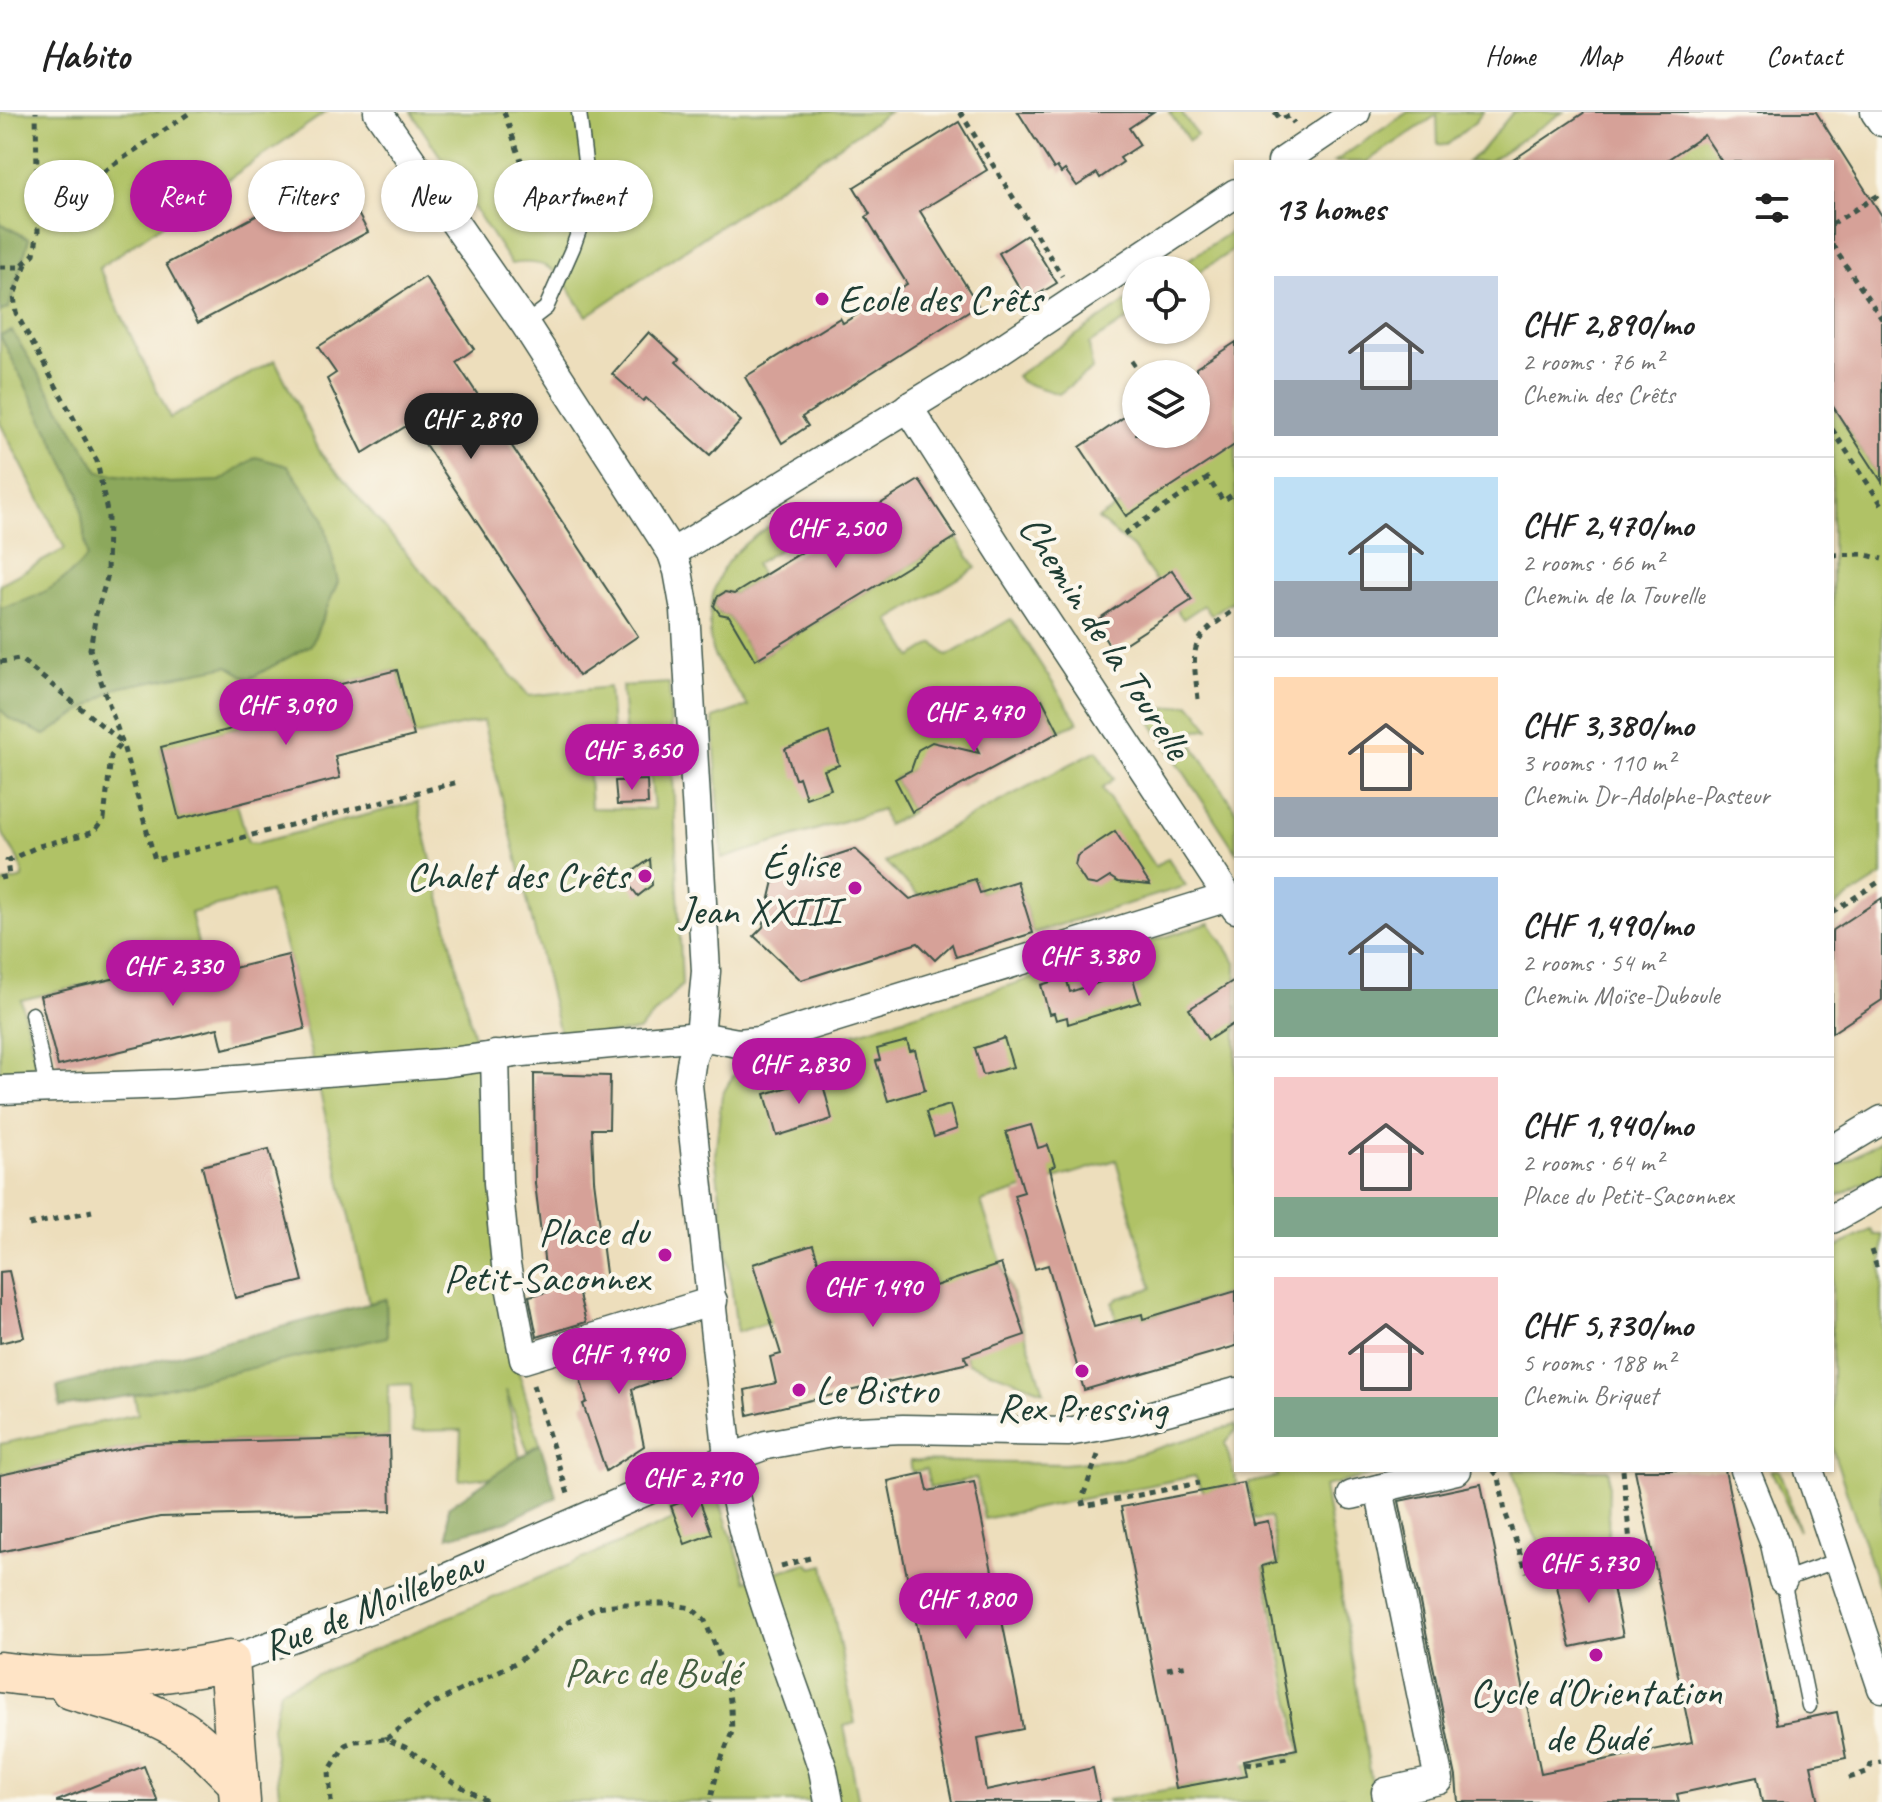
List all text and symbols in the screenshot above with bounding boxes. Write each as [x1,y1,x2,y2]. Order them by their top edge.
text: Habito [40,32,129,79]
text: Home [1485,38,1535,73]
text: Map [1579,38,1622,73]
text: About [1666,38,1722,73]
text: Contact [1766,38,1842,73]
chip: Buy [24,160,114,232]
chip: Rent [130,160,232,232]
chip: Filters [248,160,365,232]
chip: New [381,160,478,232]
chip: Apartment [494,160,653,232]
icon: filters [1750,186,1794,230]
text: 13 homes [1274,187,1385,230]
map controls [1122,256,1210,448]
button: locate [1122,256,1210,344]
place label: Ecole des Crêts [838,274,1045,324]
marker: Ecole des Crêts [813,290,831,308]
text: CHF 2,890/mo [1522,302,1693,345]
icon: home [1338,308,1434,404]
text: 2 rooms · 76 m² [1522,345,1663,378]
button: layers [1122,360,1210,448]
text: Chemin des Crêts [1522,378,1675,411]
pin: CHF 2,890 [379,393,563,461]
text: CHF 2,890 [422,402,520,435]
pin: CHF 2,500 [744,502,928,570]
text: CHF 2,470/mo [1522,503,1693,546]
street label: Chemin de la Tourelle [1008,506,1204,771]
icon: home [1338,509,1434,605]
text: CHF 2,500 [787,511,885,544]
text: 2 rooms · 66 m² [1522,546,1663,579]
text: Chemin de la Tourelle [1522,579,1705,612]
pin: CHF 3,090 [194,679,378,747]
pin: CHF 2,470 [882,686,1066,754]
text: CHF 3,090 [237,688,335,721]
text: CHF 2,470 [925,695,1023,728]
text: CHF 3,380/mo [1522,703,1694,746]
icon: home [1338,709,1434,805]
pin: CHF 3,650 [540,724,724,792]
text: CHF 3,650 [583,733,681,766]
text: 3 rooms · 110 m² [1522,746,1674,779]
text: Chemin Dr-Adolphe-Pasteur [1522,779,1770,812]
place label: Église Jean XXIII [678,840,847,936]
place label: Chalet des Crêts [406,851,632,901]
marker: Chalet des Crêts [636,867,654,885]
marker: Église Jean XXIII [846,879,864,897]
text: CHF 1,490/mo [1522,903,1693,946]
icon: home [1338,909,1434,1005]
pin: CHF 3,380 [997,930,1181,998]
text: CHF 3,380 [1040,939,1138,972]
pin: CHF 2,330 [81,940,265,1008]
text: 2 rooms · 54 m² [1522,946,1663,979]
text: CHF 2,330 [124,949,222,982]
text: Chemin Moïse-Duboule [1522,979,1719,1012]
pin: CHF 2,830 [707,1038,891,1106]
text: CHF 2,830 [750,1047,848,1080]
text: CHF 1,940/mo [1522,1103,1693,1146]
icon: home [1338,1109,1434,1205]
text: 2 rooms · 64 m² [1522,1146,1663,1179]
text: Place du Petit-Saconnex [1522,1179,1734,1212]
place label: Place du Petit-Saconnex [444,1207,652,1303]
marker: Place du Petit-Saconnex [656,1246,674,1264]
pin: CHF 1,490 [781,1261,965,1329]
text: CHF 1,490 [824,1270,922,1303]
text: CHF 5,730/mo [1522,1303,1693,1346]
icon: home [1338,1309,1434,1405]
pin: CHF 1,940 [527,1328,711,1396]
text: CHF 1,940 [570,1337,668,1370]
text: 5 rooms · 188 m² [1522,1346,1674,1379]
marker: Rex Pressing [1073,1362,1091,1380]
place label: Le Bistro [815,1365,940,1415]
text: Chemin Briquet [1522,1379,1658,1412]
marker: Le Bistro [790,1381,808,1399]
place label: Rex Pressing [997,1383,1170,1433]
pin: CHF 2,710 [600,1452,784,1520]
text: CHF 2,710 [643,1461,741,1494]
street label: Rue de Moillebeau [255,1536,493,1671]
pin: CHF 5,730 [1497,1537,1681,1605]
text: CHF 5,730 [1540,1546,1638,1579]
pin: CHF 1,800 [874,1573,1058,1641]
text: CHF 1,800 [917,1582,1015,1615]
marker: Cycle d'Orientation de Budé [1587,1646,1605,1664]
park label: Parc de Budé [564,1647,746,1697]
place label: Cycle d'Orientation de Budé [1470,1667,1723,1763]

